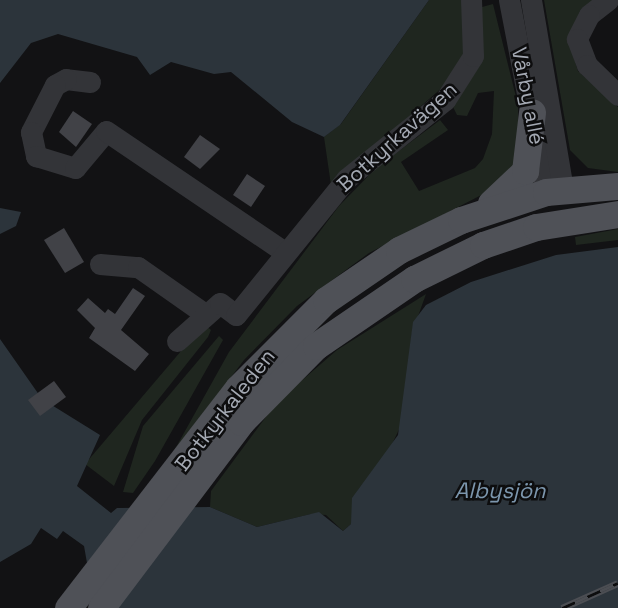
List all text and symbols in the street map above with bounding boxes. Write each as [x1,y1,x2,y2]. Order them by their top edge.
street label: Vårby allé [506,45,550,147]
street label: Botkyrkavägen [332,77,462,197]
street label: Botkyrkaleden [170,344,280,476]
water label: Albysjön [455,478,545,504]

